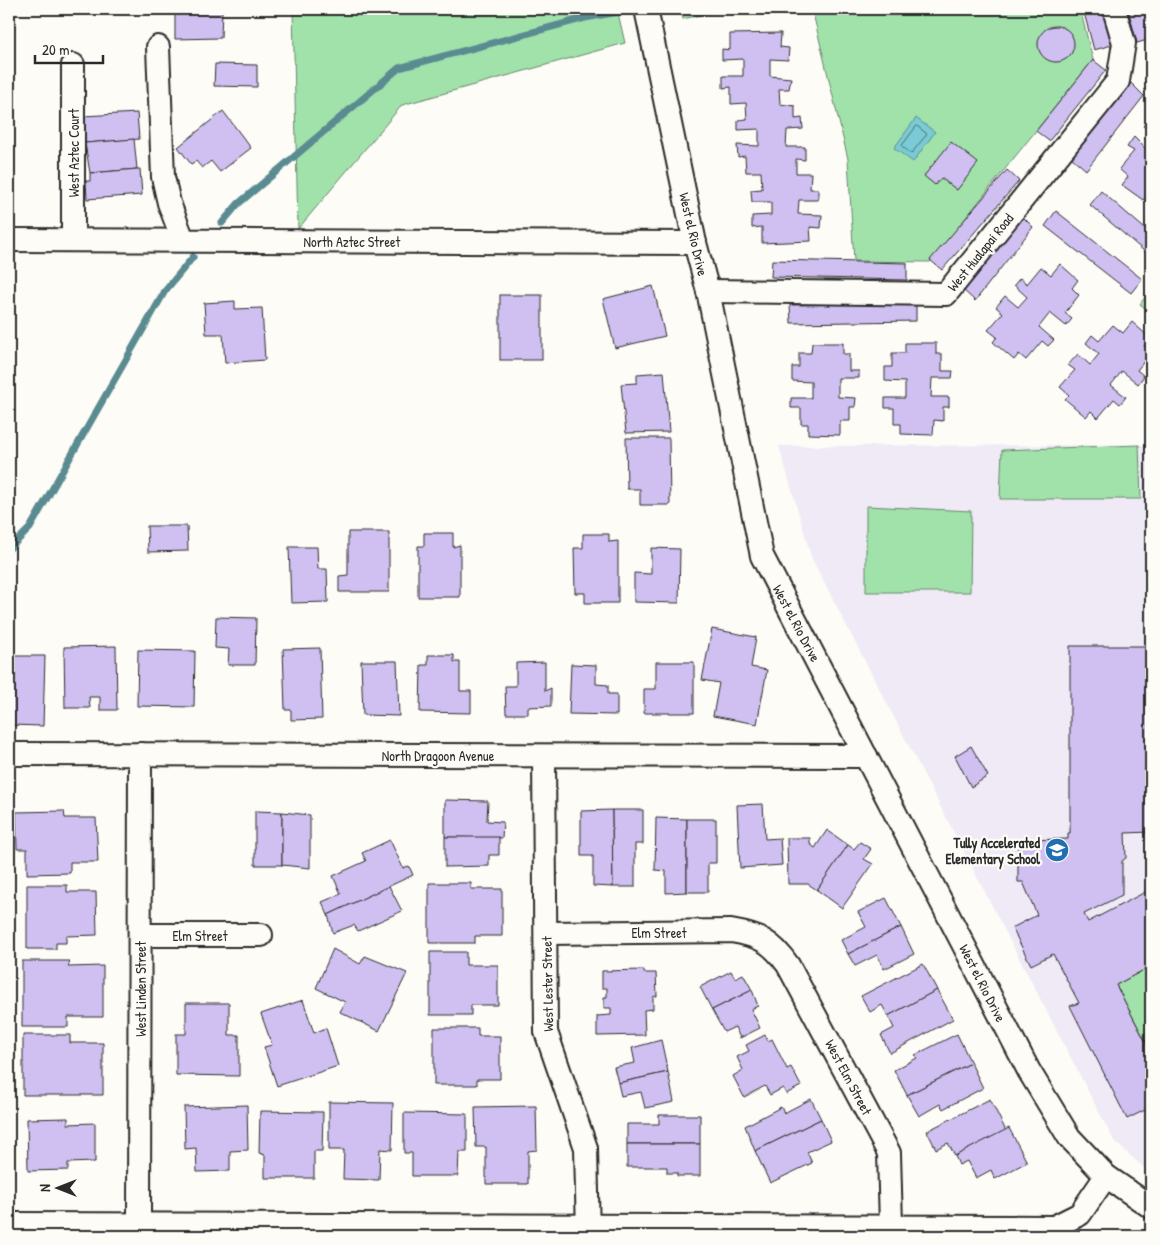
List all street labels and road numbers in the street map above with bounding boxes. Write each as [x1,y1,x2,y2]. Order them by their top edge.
street label: West Aztec Court [64,109,83,197]
street label: West el Rio Drive [675,191,713,278]
street label: West Hualapai Road [943,209,1018,296]
street label: North Aztec Street [304,232,401,251]
street label: West el Rio Drive [769,581,826,665]
street label: North Dragoon Avenue [382,746,495,766]
street label: Elm Street [631,923,687,942]
street label: Elm Street [172,926,228,945]
street label: West Lester Street [537,936,557,1032]
street label: West Linden Street [131,941,150,1037]
street label: West el Rio Drive [955,941,1011,1025]
street label: West Elm Street [821,1036,877,1118]

